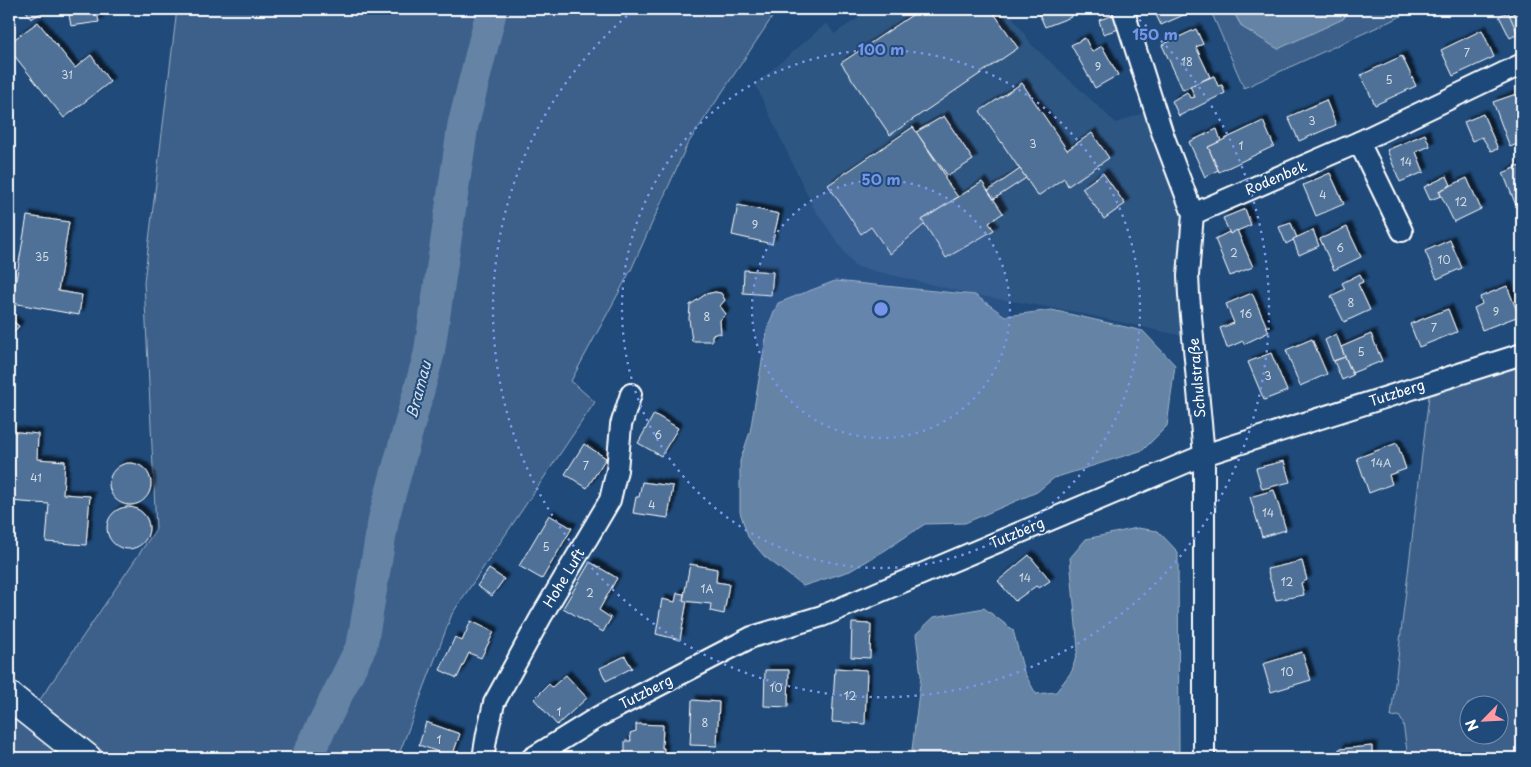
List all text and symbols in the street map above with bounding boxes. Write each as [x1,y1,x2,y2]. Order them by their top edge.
text: 150 m [1132,22,1178,45]
text: 100 m [858,37,904,60]
house number: 7 [1464,44,1470,61]
house number: 18 [1181,53,1193,70]
house number: 9 [1095,58,1101,75]
house number: 31 [61,66,73,83]
house number: 5 [1385,71,1393,88]
house number: 3 [1308,112,1316,129]
house number: 3 [1029,135,1037,152]
house number: 1 [1239,137,1244,154]
house number: 14 [1400,153,1412,170]
street label: Rodenbek [1242,155,1310,200]
text: 50 m [862,167,900,190]
house number: 4 [1319,186,1327,203]
house number: 12 [1455,193,1468,210]
house number: 9 [752,216,758,233]
house number: 6 [1336,239,1344,256]
house number: 2 [1230,244,1238,261]
house number: 35 [35,248,49,265]
house number: 10 [1438,251,1450,268]
house number: 8 [1348,294,1355,311]
centre of rings [872,300,890,318]
house number: 9 [1493,303,1499,320]
house number: 16 [1240,305,1253,322]
house number: 8 [704,308,711,325]
house number: 7 [1431,319,1437,336]
street label: Schulstraße [1183,337,1210,419]
house number: 5 [1357,343,1365,360]
water label: Bramau [399,357,437,421]
house number: 3 [1264,367,1272,384]
street label: Tutzberg [1366,374,1427,411]
house number: 6 [654,426,662,443]
house number: 14A [1371,454,1391,471]
house number: 7 [583,457,589,474]
house number: 41 [30,469,42,486]
house number: 4 [648,496,656,513]
house number: 14 [1262,504,1274,521]
street label: Tutzberg [986,512,1047,553]
house number: 5 [542,538,550,555]
street label: Hohe Luft [538,544,590,611]
house number: 14 [1019,569,1031,586]
house number: 12 [1281,573,1294,590]
house number: 1A [701,580,713,597]
house number: 2 [586,584,594,601]
house number: 10 [1281,663,1293,680]
street label: Tutzberg [615,669,676,714]
house number: 10 [770,679,782,696]
house number: 12 [844,687,857,704]
north arrow [1458,694,1508,744]
house number: 1 [557,703,562,720]
house number: 8 [702,714,709,731]
text: N [1460,716,1484,735]
house number: 1 [437,731,442,748]

